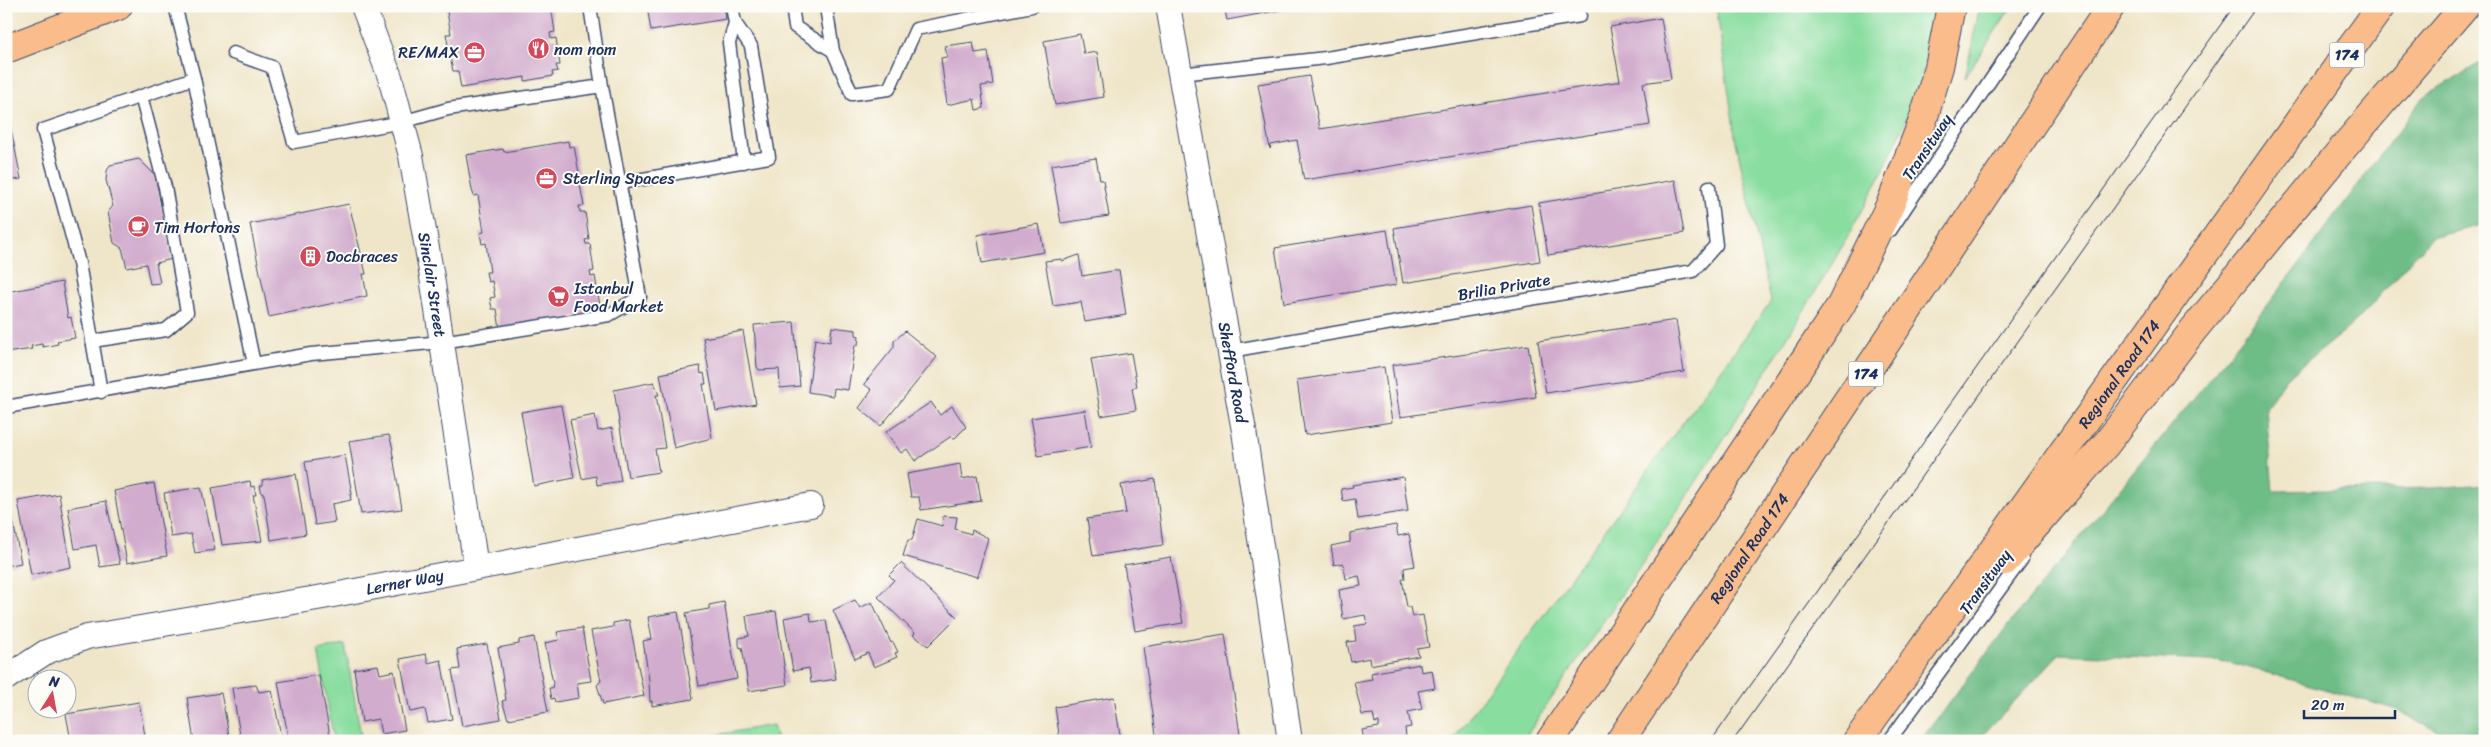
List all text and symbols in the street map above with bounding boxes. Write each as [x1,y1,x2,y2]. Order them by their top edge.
place label: nom nom [554,35,616,64]
restaurant icon: nom nom [526,37,550,61]
place label: RE/MAX [398,38,459,67]
office icon: RE/MAX [463,40,487,64]
road number: 174 [2330,42,2364,68]
street label: Transitway [1894,107,1961,187]
place label: Sterling Spaces [563,164,675,193]
office icon: Sterling Spaces [535,166,559,190]
place label: Tim Hortons [154,213,241,242]
cafe icon: Tim Hortons [126,215,150,239]
street label: Sinclair Street [410,230,455,339]
place label: Docbraces [326,242,399,271]
building icon: Docbraces [298,244,322,268]
street label: Brilia Private [1456,265,1553,309]
place label: Istanbul Food Market [573,274,664,321]
supermarket icon: Istanbul Food Market [546,285,570,309]
street label: Regional Road 174 [2070,313,2168,434]
street label: Shefford Road [1210,319,1257,427]
road number: 174 [1848,362,1884,386]
street label: Regional Road 174 [1701,487,1797,610]
street label: Transitway [1951,542,2020,621]
street label: Lerner Way [364,560,447,603]
text: N [46,668,62,695]
north arrow [28,670,78,720]
scale bar [2304,687,2395,719]
text: 20 m [2311,692,2345,718]

